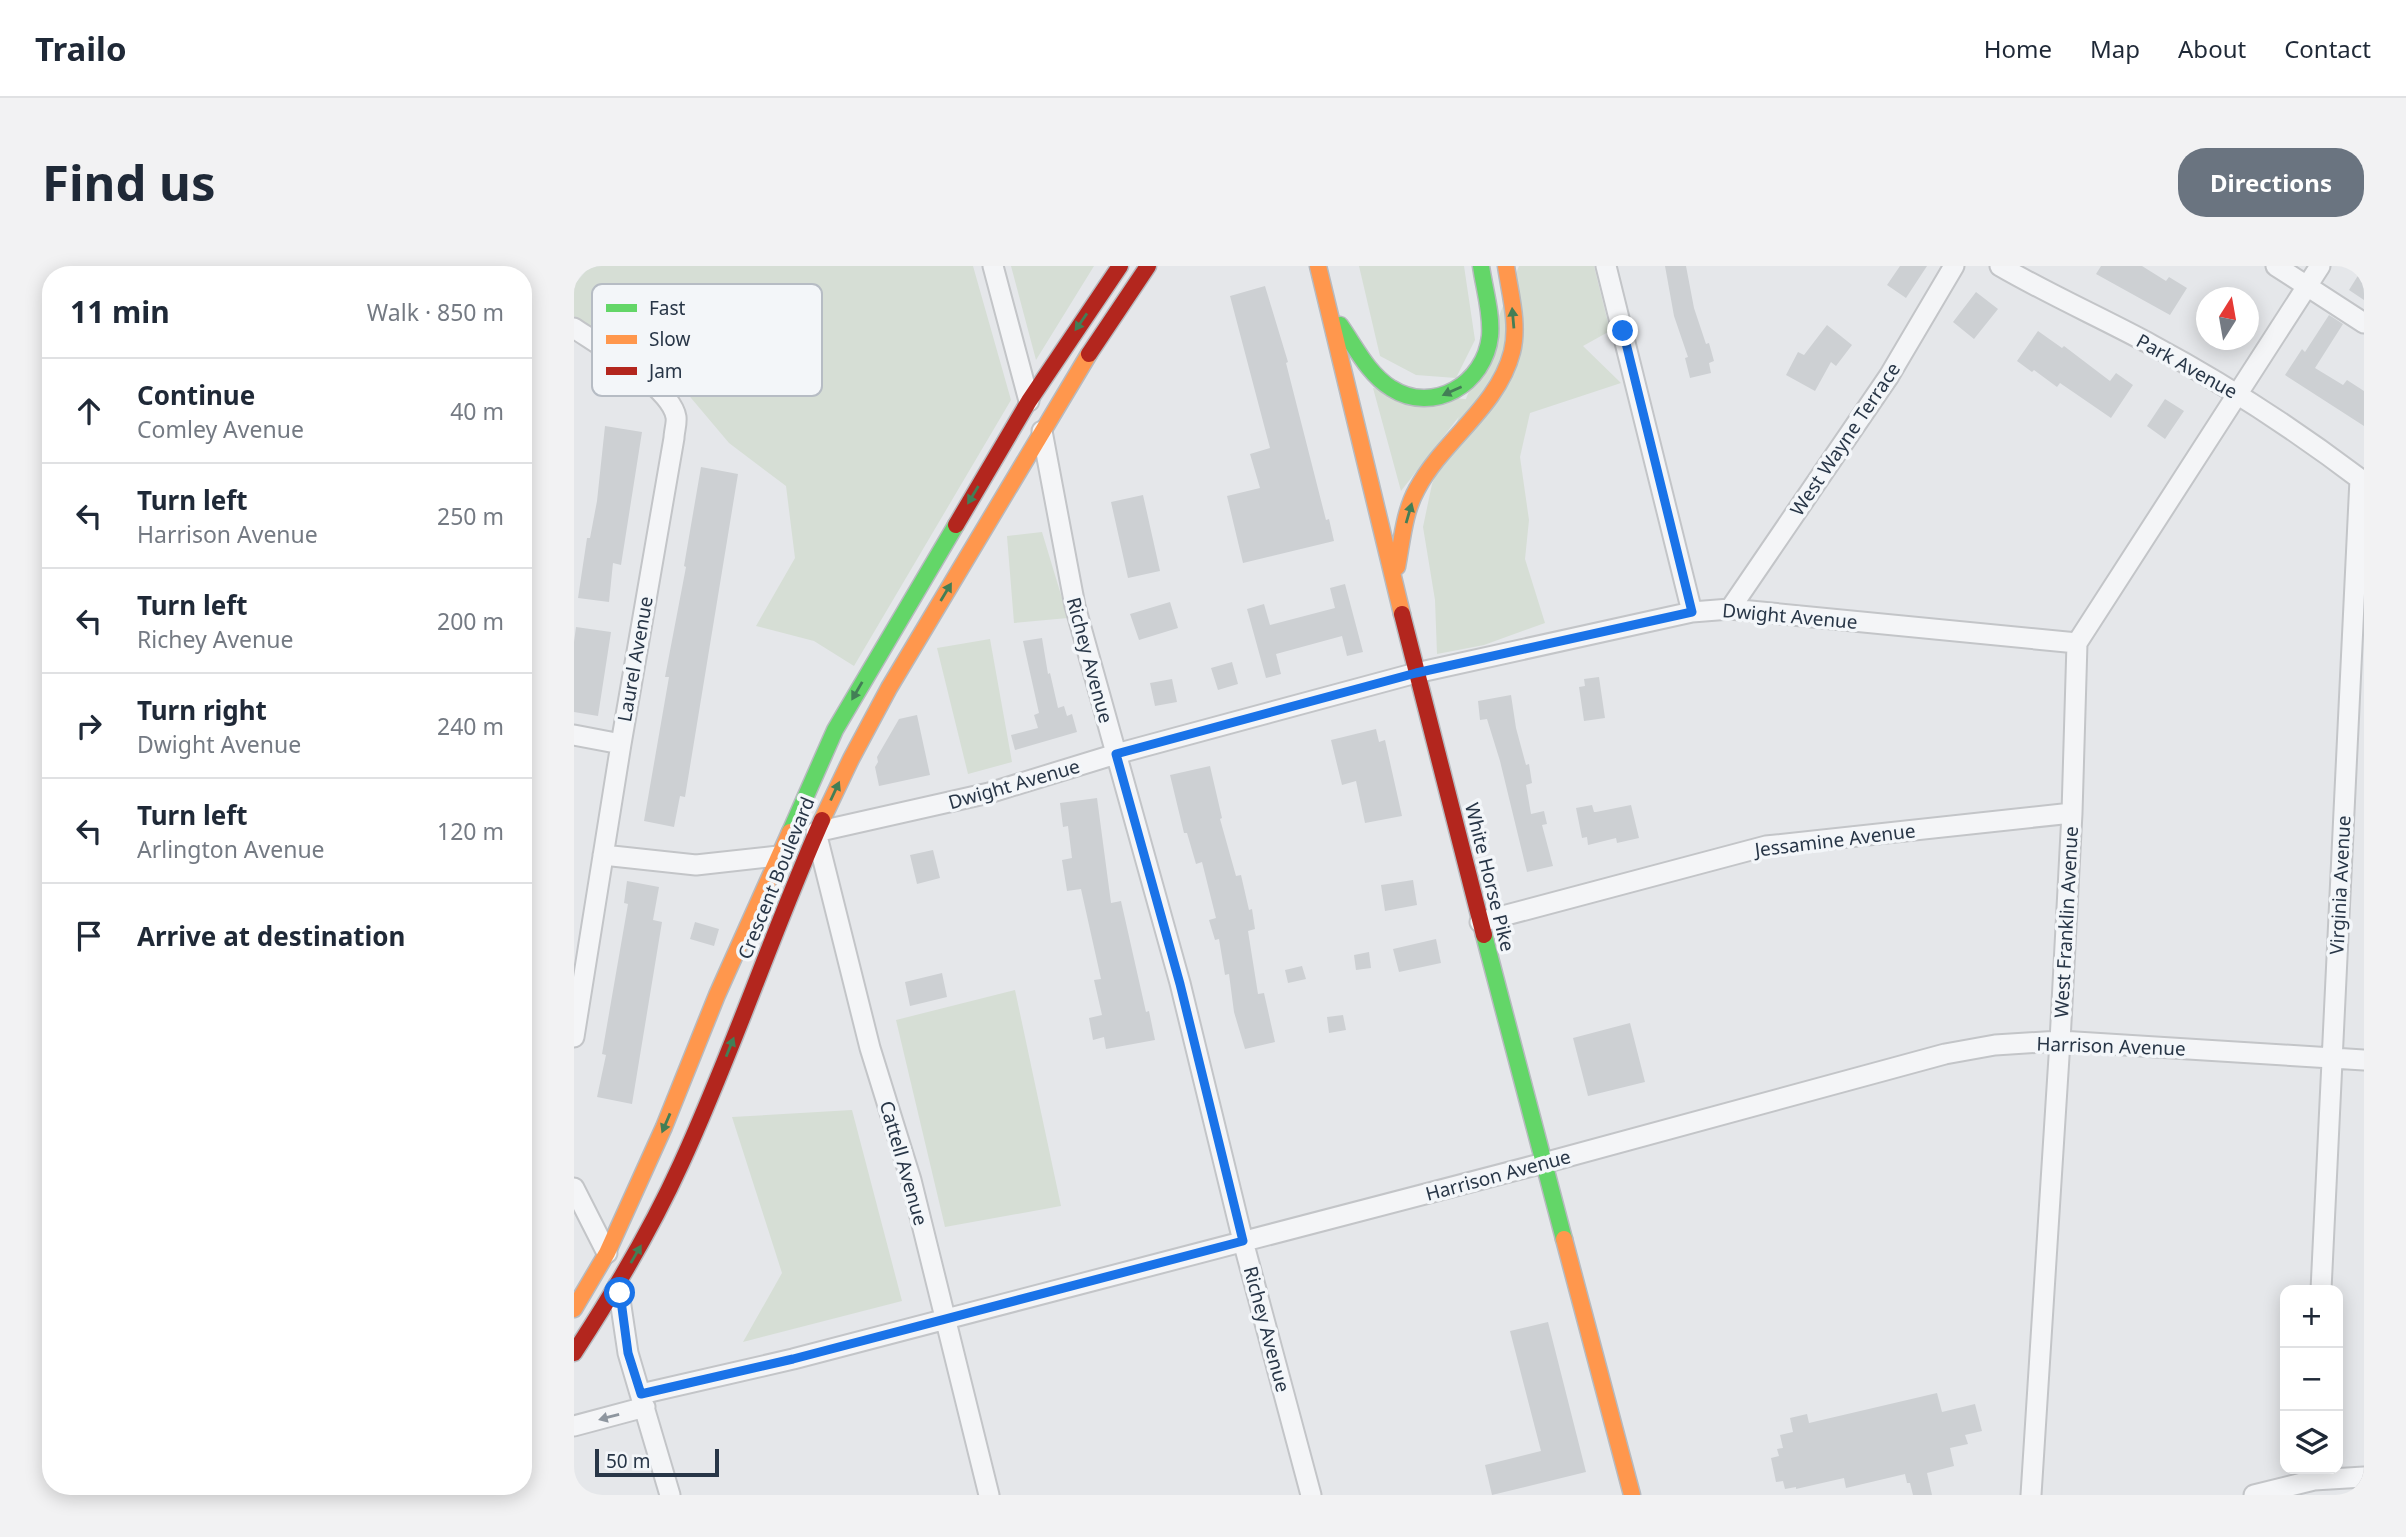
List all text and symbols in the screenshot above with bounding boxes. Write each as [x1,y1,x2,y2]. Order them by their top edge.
text: Trailo [35,26,127,71]
text: Home [1984,32,2052,65]
text: Map [2090,32,2140,65]
text: About [2178,32,2246,65]
text: Contact [2284,32,2371,65]
button: Directions [2178,148,2364,217]
text: Find us [42,149,216,215]
legend [592,284,822,396]
north arrow [2196,287,2259,350]
text: 11 min [70,291,170,332]
text: Fast [649,295,686,321]
text: Walk · 850 m [367,296,504,328]
one-way arrow [1507,307,1518,329]
one-way arrow [1074,313,1088,331]
route end [1607,315,1638,346]
text: Slow [649,326,690,352]
street label: Park Avenue [2132,328,2242,404]
street label: West Wayne Terrace [1784,357,1906,521]
text: Jam [647,358,683,384]
text: Continue [137,377,255,413]
one-way arrow [1442,385,1462,397]
icon: ahead [70,392,108,430]
text: 40 m [450,395,504,427]
text: Comley Avenue [137,413,304,445]
text: Turn left [137,482,248,518]
one-way arrow [967,486,979,505]
icon: left [70,497,108,535]
text: 250 m [437,500,504,532]
one-way arrow [1404,502,1414,523]
text: Harrison Avenue [137,518,318,550]
one-way arrow [940,583,952,602]
text: Turn left [137,587,248,623]
street label: Laurel Avenue [611,594,659,724]
street label: Richey Avenue [1061,594,1119,726]
street label: Dwight Avenue [1721,597,1859,635]
icon: left [70,602,108,640]
text: 200 m [437,605,504,637]
text: Richey Avenue [137,623,293,655]
one-way arrow [851,681,863,701]
text: Turn right [137,692,267,728]
icon: right [70,707,108,745]
text: 240 m [437,710,504,742]
text: Dwight Avenue [137,728,301,760]
street label: Dwight Avenue [945,753,1083,815]
one-way arrow [830,781,841,801]
street label: Crescent Boulevard [732,793,820,963]
text: Turn left [137,797,248,833]
street label: White Horse Pike [1459,800,1521,954]
icon: left [70,812,108,850]
text: 120 m [437,815,504,847]
street label: Virginia Avenue [2323,815,2357,955]
street label: Jessamine Avenue [1751,817,1917,863]
street label: West Franklin Avenue [2048,825,2084,1019]
text: Arlington Avenue [137,833,325,865]
icon: arrive [70,917,108,955]
text: Arrive at destination [137,918,406,954]
street label: Harrison Avenue [2036,1030,2186,1062]
one-way arrow [725,1036,736,1057]
street label: Cattell Avenue [874,1098,934,1228]
one-way arrow [660,1112,671,1133]
street label: Harrison Avenue [1423,1143,1573,1207]
one-way arrow [630,1244,643,1263]
street label: Richey Avenue [1238,1263,1296,1395]
route start [604,1277,635,1308]
map controls [2280,1285,2343,1474]
button: + [2280,1285,2343,1348]
button: − [2280,1348,2343,1411]
button: layers [2280,1411,2343,1474]
one-way arrow [599,1412,620,1422]
scale bar [595,1446,719,1478]
text: 50 m [606,1448,650,1474]

